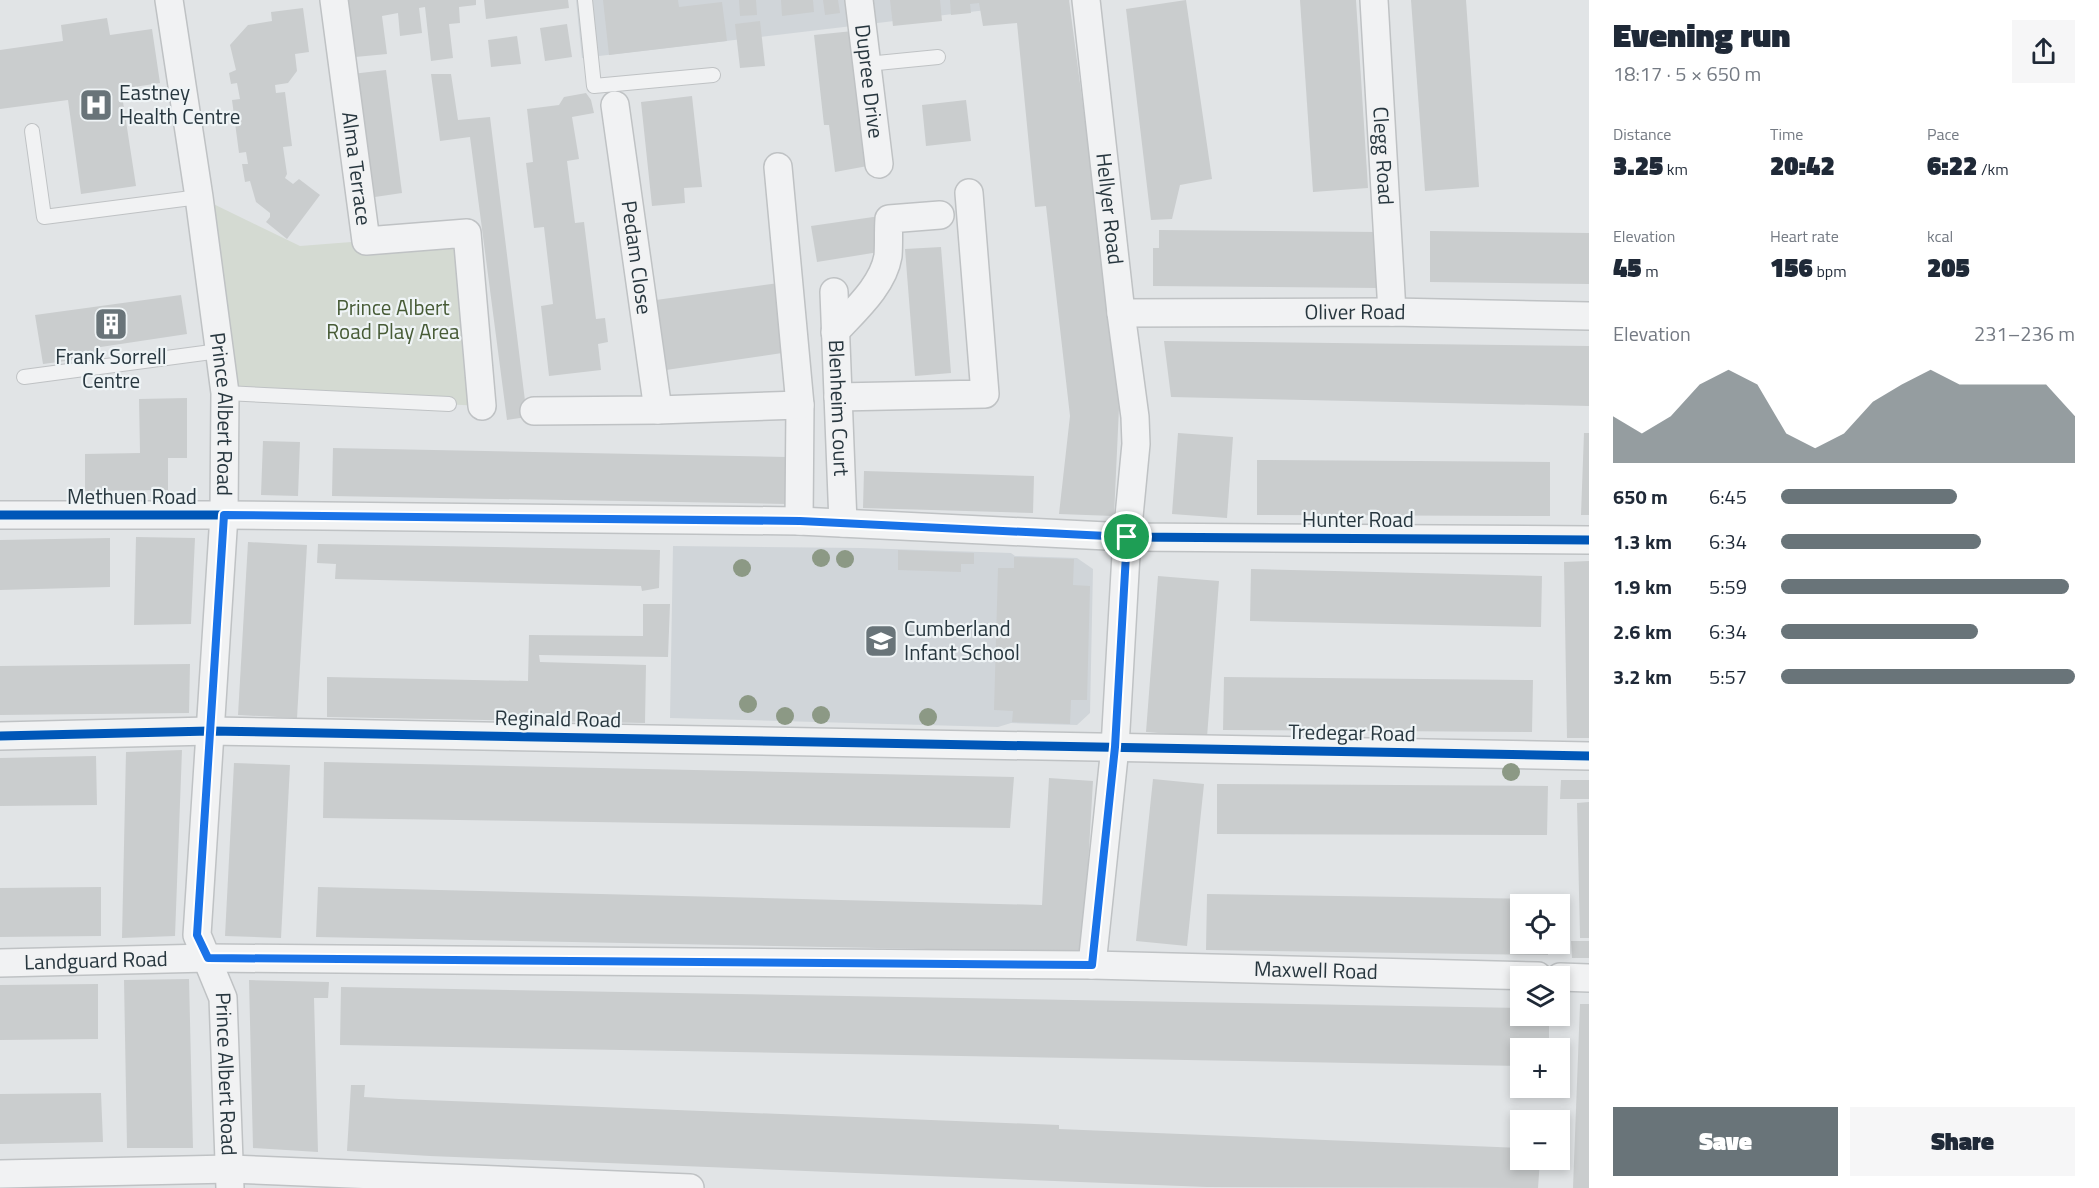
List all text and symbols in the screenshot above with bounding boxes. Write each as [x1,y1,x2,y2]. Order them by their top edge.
text: Evening run [1613,10,1790,60]
button: share [2012,20,2075,83]
street label: Dupree Drive [847,22,893,140]
text: 18:17 · 5 × 650 m [1613,58,1761,89]
place label: Eastney Health Centre [119,76,240,132]
hospital icon: Eastney Health Centre [78,87,114,123]
street label: Clegg Road [1365,106,1403,206]
street label: Alma Terrace [334,109,381,227]
text: Distance [1613,122,1671,146]
text: Time [1770,122,1803,146]
text: Pace [1927,122,1959,146]
text: 3.25 [1613,146,1663,185]
text: 20:42 [1770,146,1835,185]
text: 6:22 [1927,146,1977,185]
street label: Hellyer Road [1088,151,1132,266]
text: km [1663,157,1688,181]
text: /km [1977,157,2009,181]
street label: Pedam Close [614,198,661,316]
text: Elevation [1613,224,1675,248]
text: Heart rate [1770,224,1839,248]
text: kcal [1927,224,1953,248]
text: 45 [1613,248,1642,287]
text: 156 [1770,248,1813,287]
text: 205 [1927,248,1970,287]
text: m [1642,259,1659,283]
text: bpm [1813,259,1847,283]
park label: Prince Albert Road Play Area [326,291,460,347]
street label: Oliver Road [1304,295,1406,327]
building icon: Frank Sorrell Centre [93,306,129,342]
text: Elevation [1613,318,1691,349]
text: 231–236 m [1974,318,2075,349]
street label: Prince Albert Road [202,330,242,496]
street label: Blenheim Court [821,339,858,477]
place label: Frank Sorrell Centre [55,340,167,396]
street label: Methuen Road [67,480,197,512]
text: 650 m [1613,481,1668,512]
text: 6:45 [1709,481,1747,512]
street label: Hunter Road [1302,503,1414,535]
pin [1101,511,1152,562]
icon: arrive [1110,520,1143,553]
text: 1.3 km [1613,526,1672,557]
text: 6:34 [1709,526,1747,557]
text: 1.9 km [1613,571,1672,602]
text: 5:59 [1709,571,1747,602]
place label: Cumberland Infant School [904,612,1020,668]
text: 2.6 km [1613,616,1672,647]
text: 6:34 [1709,616,1747,647]
school or university icon: Cumberland Infant School [863,623,899,659]
text: 3.2 km [1613,661,1672,692]
text: 5:57 [1709,661,1747,692]
street label: Reginald Road [494,701,622,735]
street label: Tredegar Road [1288,715,1416,749]
map controls [1510,894,1570,1170]
button: locate [1510,894,1570,954]
street label: Landguard Road [24,942,168,977]
street label: Maxwell Road [1253,952,1378,987]
button: layers [1510,966,1570,1026]
street label: Prince Albert Road [208,992,246,1156]
button: + [1510,1038,1570,1098]
button: Save [1613,1107,1838,1176]
button: Share [1850,1107,2075,1176]
button: − [1510,1110,1570,1170]

